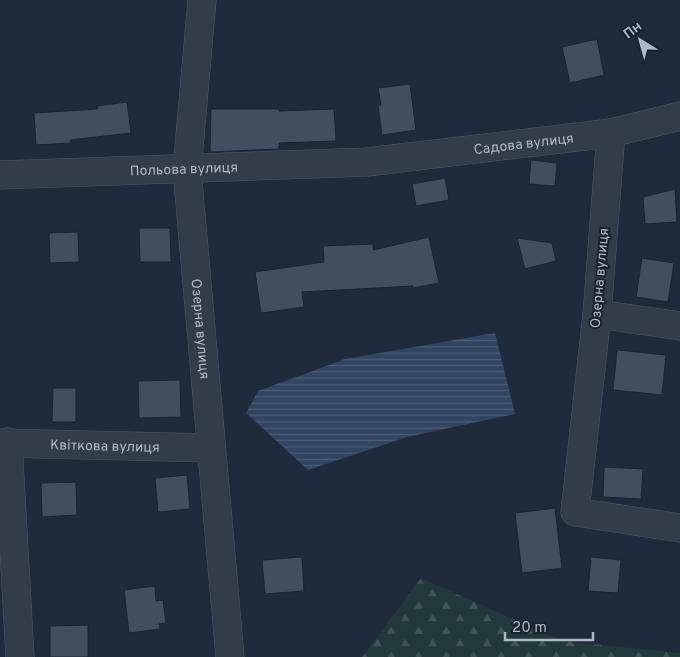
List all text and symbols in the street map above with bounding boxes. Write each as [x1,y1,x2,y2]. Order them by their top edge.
north arrow [615,15,665,65]
text: Пн [620,18,646,43]
street label: Садова вулиця [473,130,575,159]
street label: Польова вулиця [130,160,238,180]
street label: Озерна вулиця [588,227,613,329]
street label: Озерна вулиця [187,278,212,380]
street label: Квіткова вулиця [50,437,160,457]
scale bar [505,610,592,642]
text: 20 m [512,619,547,638]

